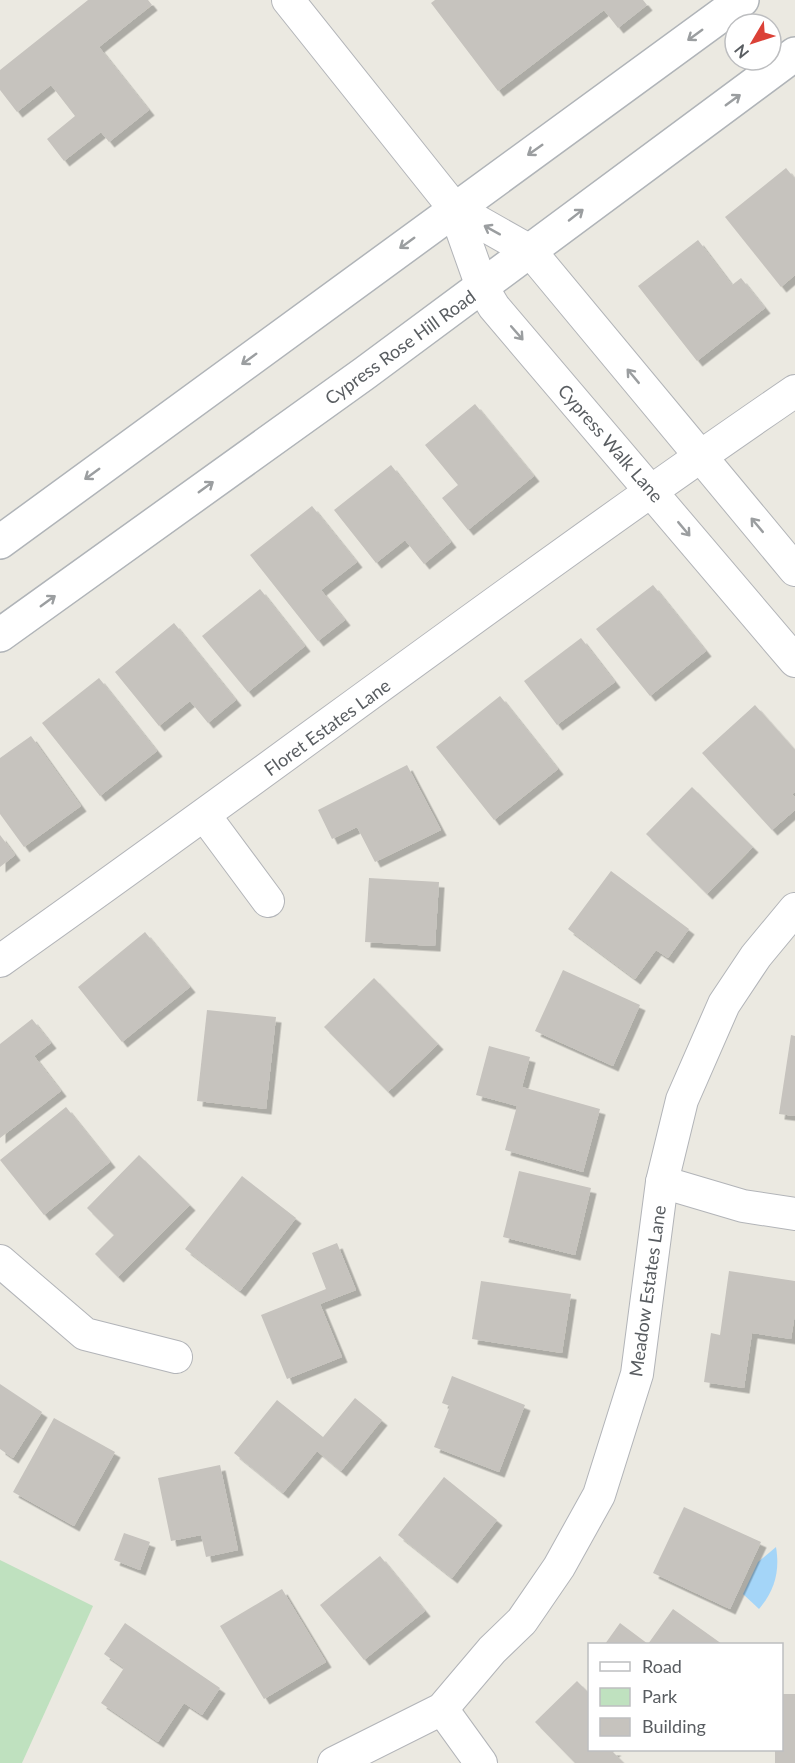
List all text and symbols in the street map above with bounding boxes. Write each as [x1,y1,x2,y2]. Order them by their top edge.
north arrow [723,12,783,72]
one-way arrow [687,28,703,41]
text: N [730,41,752,63]
one-way arrow [724,93,740,106]
one-way arrow [528,144,544,157]
one-way arrow [568,209,584,222]
one-way arrow [484,224,501,236]
one-way arrow [399,237,415,249]
street label: Cypress Rose Hill Road [320,285,480,409]
one-way arrow [510,325,524,340]
one-way arrow [242,352,258,365]
one-way arrow [626,368,639,384]
street label: Cypress Walk Lane [554,380,668,506]
one-way arrow [85,468,101,480]
one-way arrow [198,481,214,493]
one-way arrow [751,517,764,533]
one-way arrow [678,521,691,537]
one-way arrow [39,595,55,607]
street label: Floret Estates Lane [260,674,394,780]
street label: Meadow Estates Lane [624,1204,670,1378]
legend [588,1643,783,1751]
text: Road [642,1655,682,1677]
text: Park [642,1685,678,1707]
text: Building [642,1715,706,1737]

